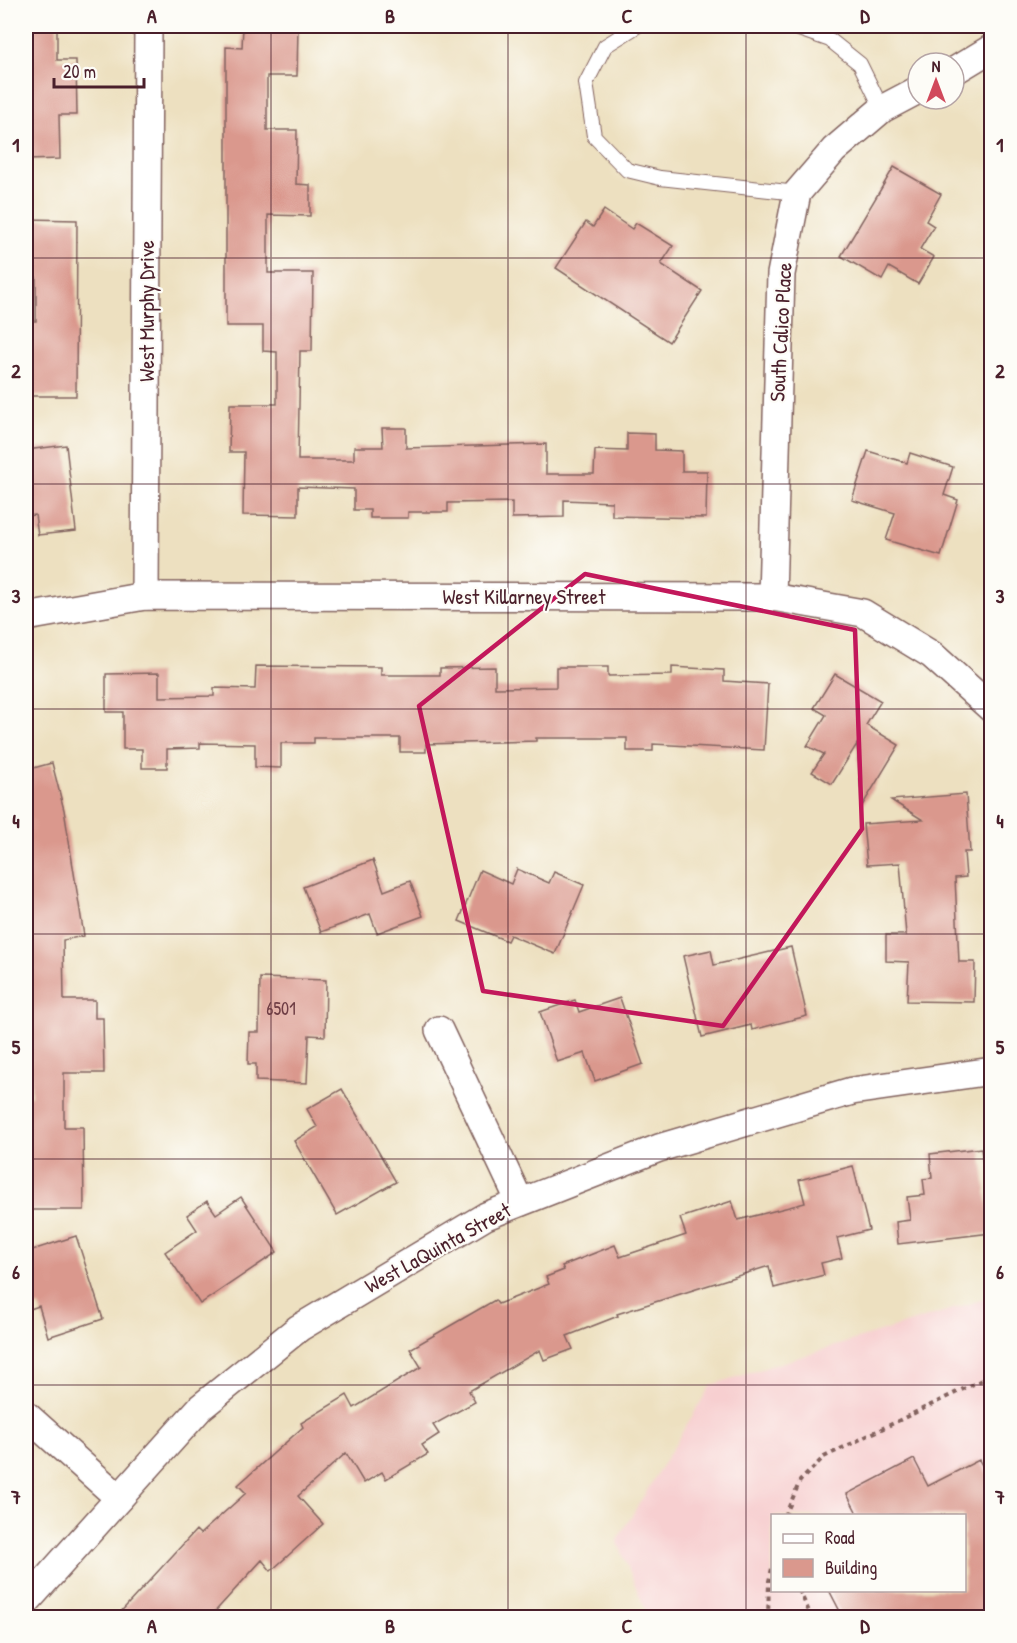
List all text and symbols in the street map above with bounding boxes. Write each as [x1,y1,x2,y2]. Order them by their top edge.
text: A [147,2,157,29]
text: B [385,2,395,29]
text: C [622,2,633,29]
text: D [860,2,870,29]
scale bar [54,51,144,89]
north arrow [906,51,966,111]
text: N [932,55,941,77]
text: 20 m [63,59,96,84]
text: 1 [12,131,20,158]
text: 1 [996,131,1004,158]
street label: West Murphy Drive [132,240,161,382]
street label: South Calico Place [762,262,799,402]
text: 2 [11,357,21,384]
text: 2 [995,357,1005,384]
text: 3 [12,582,21,609]
street label: West Killarney Street [443,582,606,611]
text: 3 [996,582,1005,609]
text: 4 [12,807,20,834]
text: 4 [996,807,1004,834]
house number: 6501 [266,996,296,1021]
text: 5 [12,1033,21,1060]
text: 5 [996,1033,1005,1060]
street label: West LaQuinta Street [359,1195,517,1300]
text: 6 [12,1258,20,1285]
text: 6 [996,1258,1004,1285]
text: 7 [10,1483,21,1510]
text: 7 [994,1483,1005,1510]
legend [771,1514,966,1592]
text: Road [825,1525,855,1550]
text: Building [825,1555,877,1580]
text: A [147,1612,157,1639]
text: B [385,1612,395,1639]
text: C [622,1612,633,1639]
text: D [860,1612,870,1639]

